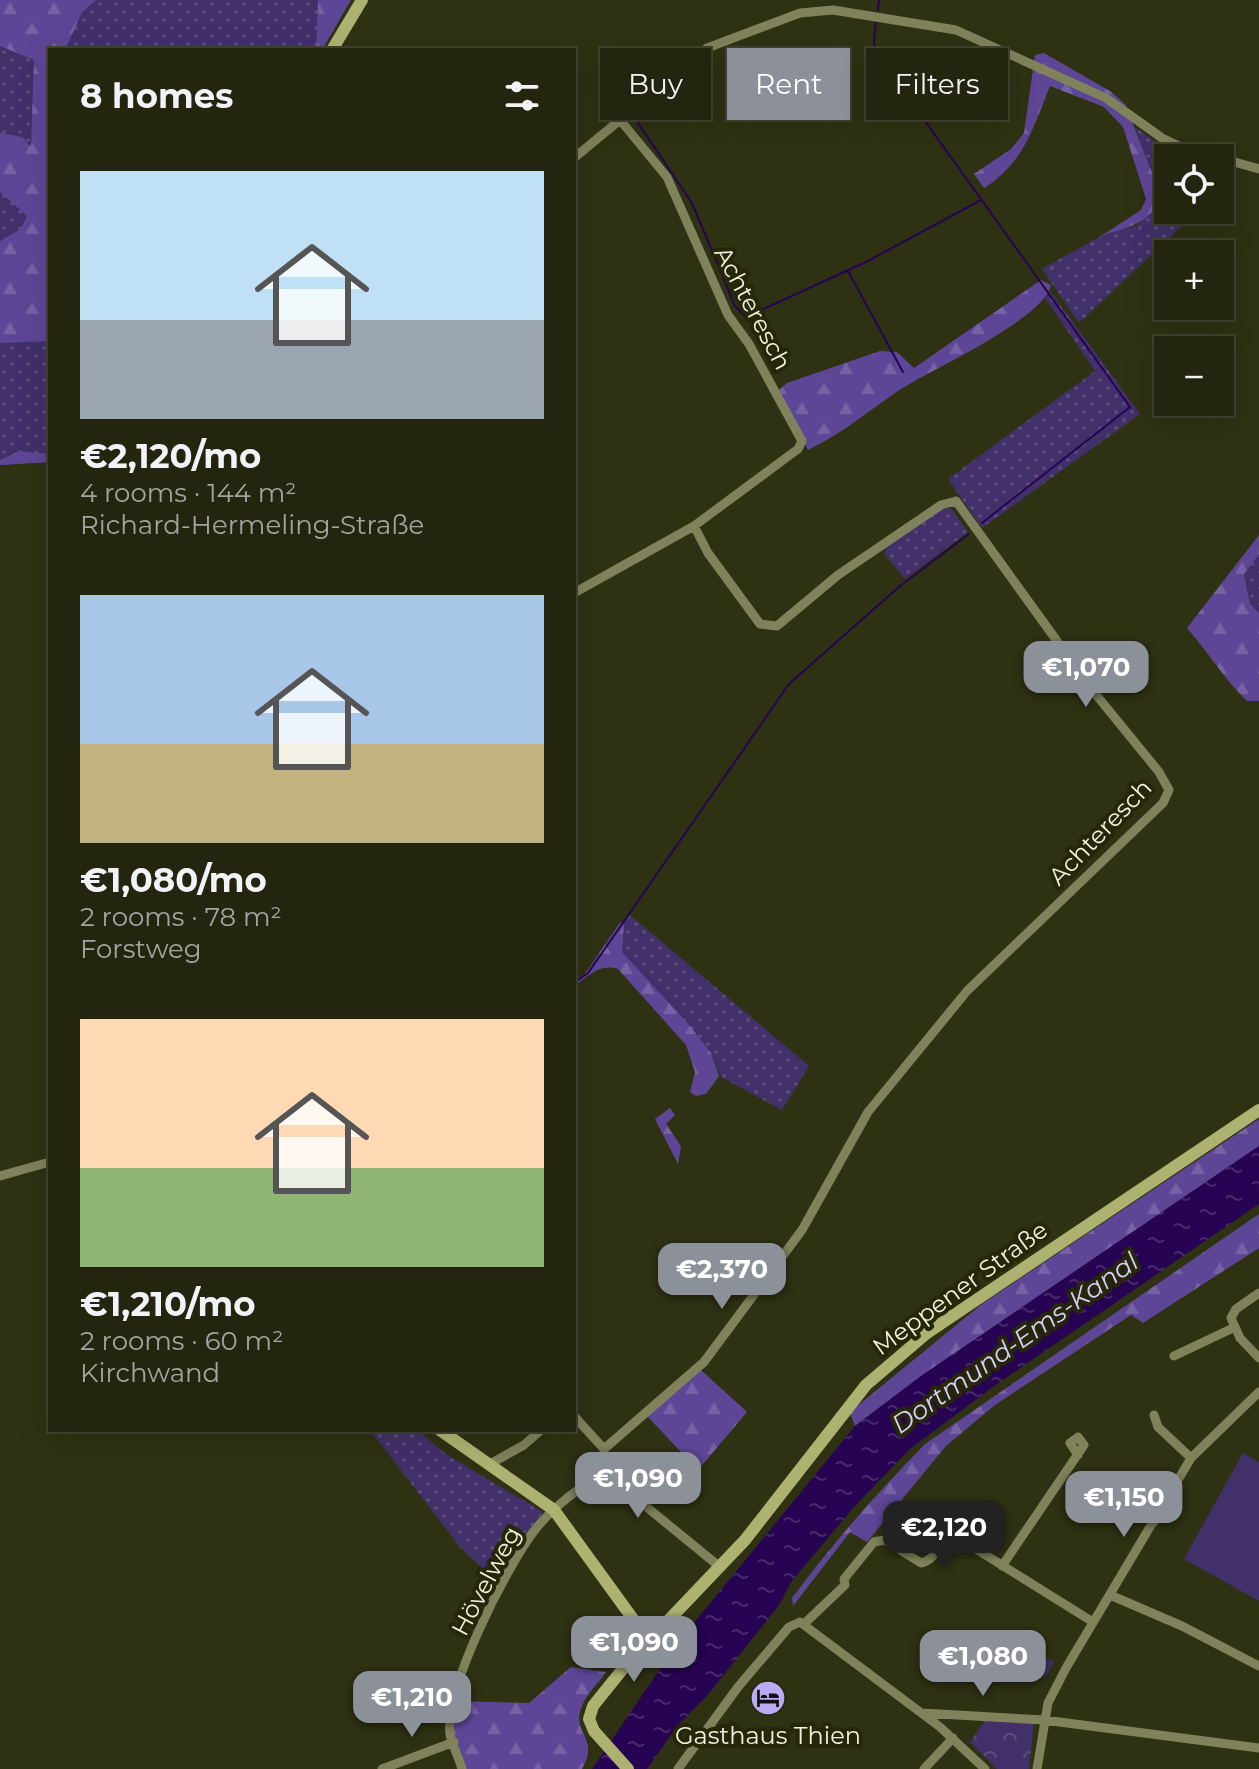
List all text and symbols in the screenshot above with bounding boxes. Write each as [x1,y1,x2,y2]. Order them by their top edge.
chip: Buy [600,48,711,120]
chip: Rent [727,48,850,120]
chip: Filters [866,48,1008,120]
icon: filters [500,74,544,118]
text: 8 homes [80,75,233,117]
map controls [1154,144,1234,416]
button: locate [1154,144,1234,224]
icon: home [240,223,384,367]
button: + [1154,240,1234,320]
street label: Achteresch [708,241,798,375]
button: − [1154,336,1234,416]
text: €2,120/mo [80,435,261,477]
text: 4 rooms · 144 m² [80,477,296,509]
text: Richard-Hermeling-Straße [80,509,424,541]
pin: €1,070 [1021,641,1151,709]
icon: home [240,647,384,791]
text: €1,070 [1042,651,1130,683]
street label: Achteresch [1043,773,1157,891]
text: €1,080/mo [80,859,267,901]
text: 2 rooms · 78 m² [80,901,282,933]
text: Forstweg [80,933,202,965]
icon: home [240,1071,384,1215]
street label: Meppener Straße [867,1215,1053,1361]
pin: €2,370 [657,1243,787,1311]
water label: Dortmund-Ems-Kanal [885,1246,1145,1440]
text: €2,370 [676,1253,768,1285]
text: €1,210/mo [80,1283,256,1325]
text: 2 rooms · 60 m² [80,1325,283,1357]
text: Kirchwand [80,1357,220,1389]
pin: €1,090 [573,1452,703,1520]
text: €1,090 [593,1462,683,1494]
pin: €1,150 [1059,1471,1189,1539]
text: €1,150 [1083,1481,1165,1513]
pin: €2,120 [879,1501,1009,1569]
text: €2,120 [901,1511,987,1543]
street label: Hövelweg [445,1521,527,1641]
pin: €1,090 [569,1616,699,1684]
text: €1,090 [589,1626,679,1658]
pin: €1,080 [918,1630,1048,1698]
text: €1,080 [938,1640,1028,1672]
pin: €1,210 [347,1671,477,1739]
hotel icon: Gasthaus Thien [749,1679,787,1717]
text: €1,210 [371,1681,453,1713]
place label: Gasthaus Thien [675,1721,861,1750]

